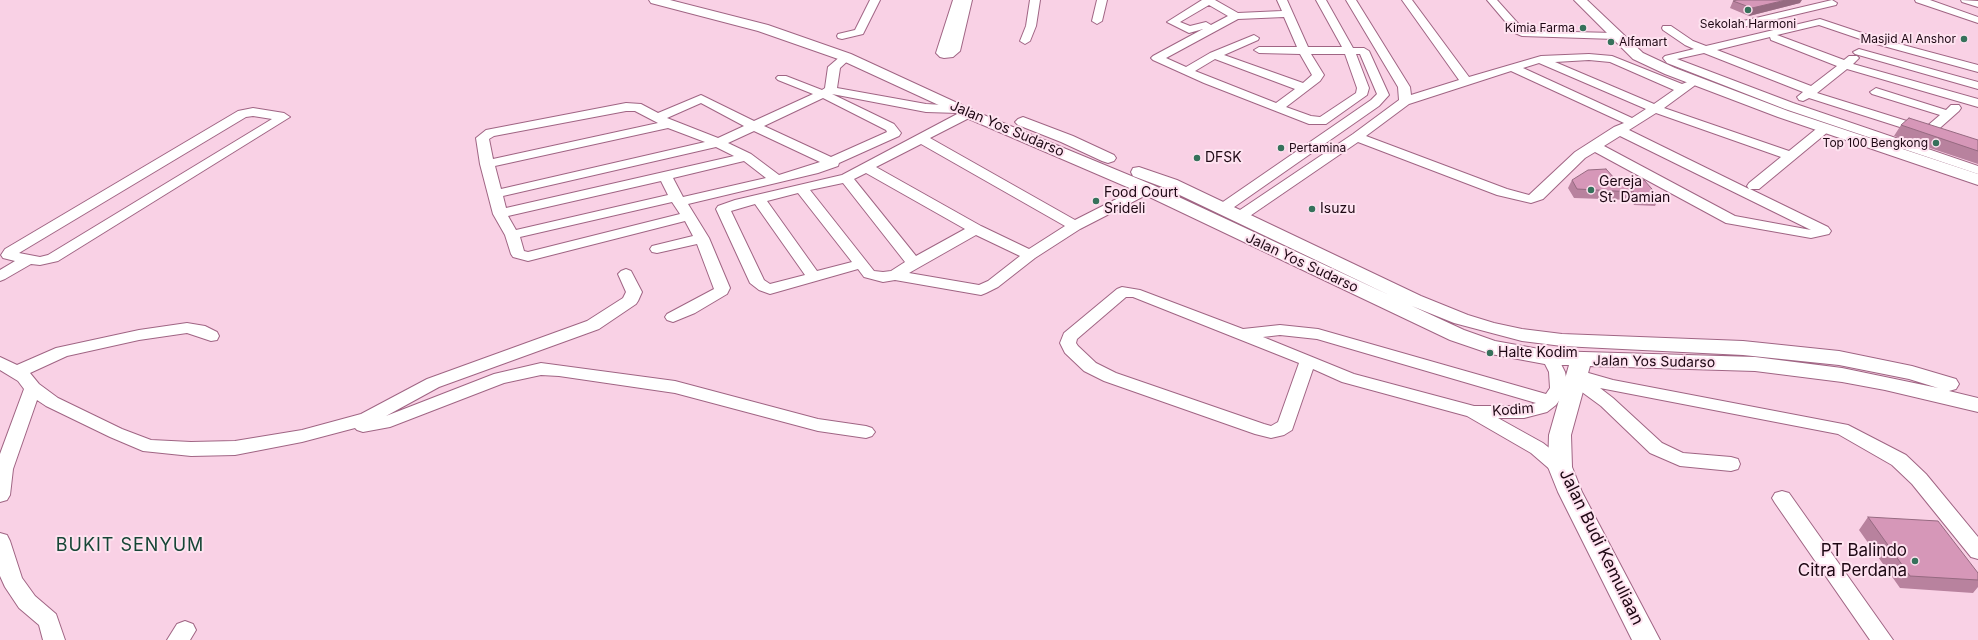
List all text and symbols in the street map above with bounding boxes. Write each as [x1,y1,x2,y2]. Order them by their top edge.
marker: Sekolah Harmoni [1743,5,1753,15]
place label: Sekolah Harmoni [1700,17,1796,31]
place label: Kimia Farma [1505,21,1575,35]
marker: Kimia Farma [1578,23,1588,33]
place label: Masjid Al Anshor [1860,32,1956,46]
marker: Masjid Al Anshor [1959,34,1969,44]
place label: Alfamart [1619,35,1667,49]
marker: Alfamart [1606,37,1616,47]
street label: Jalan Yos Sudarso [947,97,1067,161]
place label: Top 100 Bengkong [1823,136,1928,150]
marker: Top 100 Bengkong [1931,138,1941,148]
place label: Pertamina [1289,141,1346,155]
marker: Pertamina [1276,143,1286,153]
place label: DFSK [1205,150,1242,166]
marker: DFSK [1192,153,1202,163]
place label: Gereja St. Damian [1599,174,1670,206]
place label: Food Court Srideli [1104,185,1178,218]
marker: Gereja St. Damian [1586,185,1596,195]
marker: Food Court Srideli [1091,196,1101,206]
place label: Isuzu [1320,201,1355,217]
marker: Isuzu [1307,204,1317,214]
street label: Jalan Yos Sudarso [1243,230,1361,296]
place label: Halte Kodim [1498,345,1578,361]
marker: Halte Kodim [1485,348,1495,358]
street label: Jalan Yos Sudarso [1593,353,1715,371]
street label: Kodim [1492,400,1534,420]
street label: Jalan Budi Kemuliaan [1554,466,1648,628]
district label: BUKIT SENYUM [56,535,204,557]
place label: PT Balindo Citra Perdana [1798,541,1907,581]
marker: PT Balindo Citra Perdana [1910,556,1920,566]

